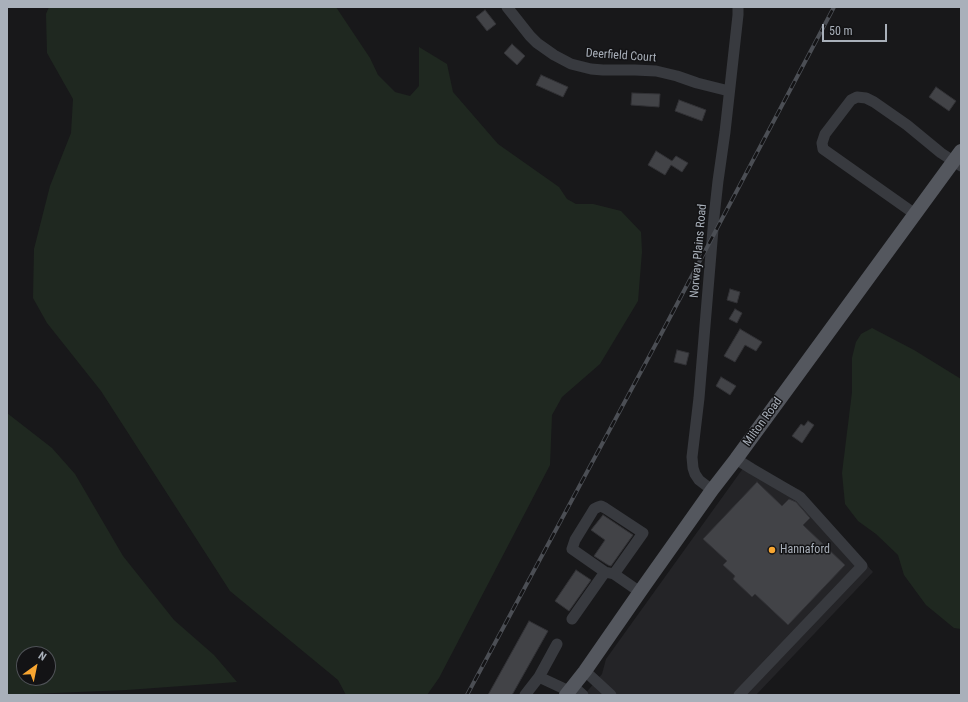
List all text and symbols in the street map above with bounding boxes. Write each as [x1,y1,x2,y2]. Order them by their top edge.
scale bar [824,16,889,42]
text: 50 m [829,24,853,38]
street label: Deerfield Court [585,46,657,66]
street label: Norway Plains Road [688,203,710,299]
street label: Milton Road [741,395,785,449]
place label: Hannaford [780,543,830,557]
marker: Hannaford [767,545,777,555]
north arrow [16,646,56,686]
text: N [36,649,49,664]

